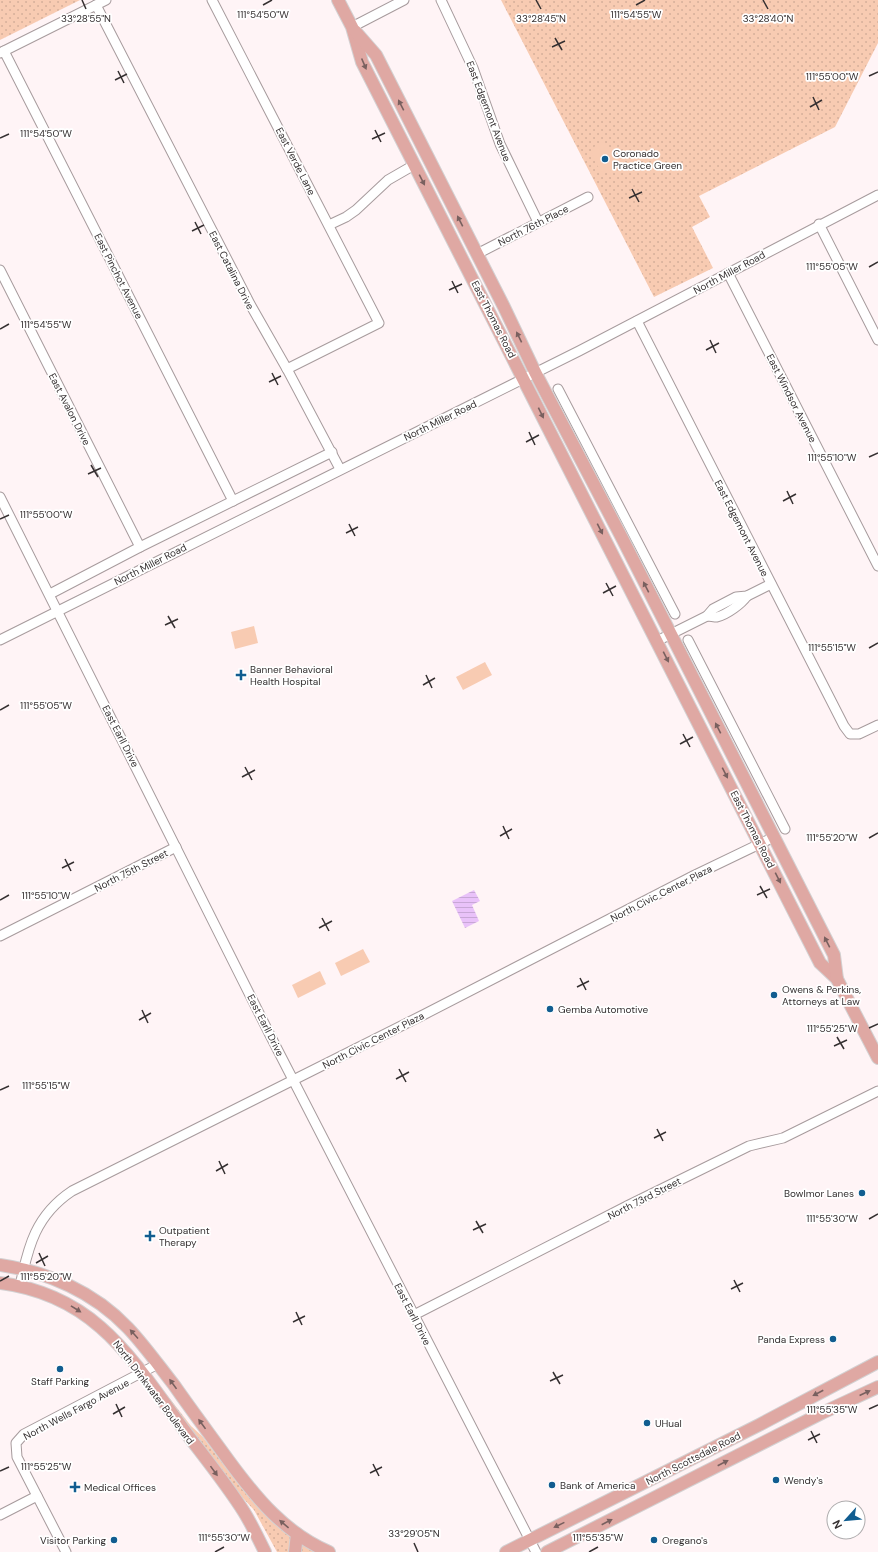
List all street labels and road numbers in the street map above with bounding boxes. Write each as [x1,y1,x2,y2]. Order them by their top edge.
street label: East Edgemont Avenue [463,59,514,164]
street label: East Verde Lane [273,125,318,198]
street label: North 76th Place [496,202,571,249]
street label: East Catalina Drive [206,229,257,312]
street label: East Pinchot Avenue [91,231,146,321]
street label: North Miller Road [691,248,767,297]
street label: East Thomas Road [468,278,519,360]
street label: East Windsor Avenue [764,352,820,445]
street label: East Avalon Drive [46,371,93,448]
street label: North Miller Road [402,397,479,444]
street label: East Edgemont Avenue [712,478,772,579]
street label: North Miller Road [112,541,189,588]
street label: East Earll Drive [99,703,142,770]
street label: East Thomas Road [727,788,778,870]
street label: North 75th Street [92,846,170,895]
street label: North Civic Center Plaza [608,862,714,925]
street label: East Earll Drive [244,992,287,1059]
street label: North Civic Center Plaza [320,1009,426,1072]
street label: North 73rd Street [605,1174,683,1223]
street label: East Earll Drive [391,1281,434,1348]
street label: North Drinkwater Boulevard [110,1338,197,1447]
street label: North Wells Fargo Avenue [21,1376,132,1443]
street label: North Scottsdale Road [644,1429,743,1488]

